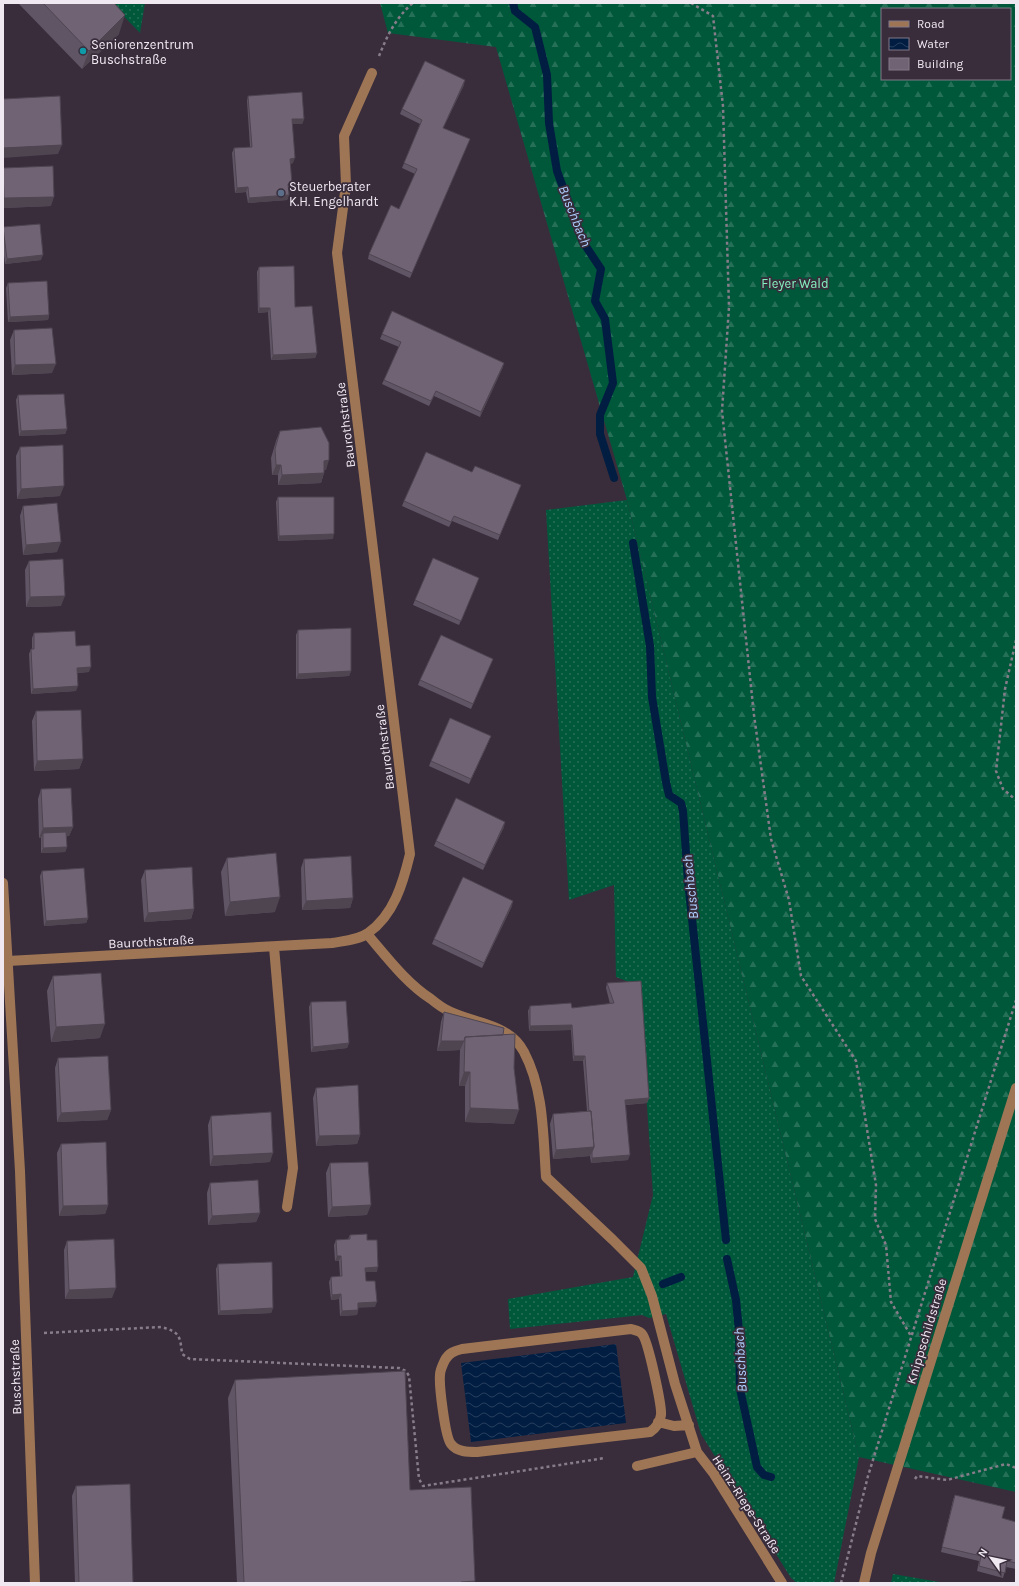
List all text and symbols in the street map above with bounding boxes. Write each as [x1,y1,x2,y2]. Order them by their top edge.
legend [881,8,1011,80]
text: Road [917,17,945,31]
place label: Seniorenzentrum Buschstraße [91,37,194,67]
text: Water [917,37,950,51]
marker: Seniorenzentrum Buschstraße [78,46,88,56]
text: Building [917,57,964,71]
place label: Steuerberater K.H. Engelhardt [289,179,379,209]
water label: Buschbach [555,183,595,249]
marker: Steuerberater K.H. Engelhardt [276,188,286,198]
park label: Fleyer Wald [761,276,829,291]
street label: Baurothstraße [333,381,358,468]
street label: Baurothstraße [372,703,397,790]
water label: Buschbach [679,854,702,920]
street label: Baurothstraße [108,932,195,951]
street label: Knippschildstraße [903,1276,950,1386]
water label: Buschbach [730,1327,751,1393]
street label: Buschstraße [7,1339,24,1415]
street label: Heinz-Riepe-Straße [709,1452,784,1557]
north arrow [971,1538,1011,1578]
text: N [975,1546,991,1560]

